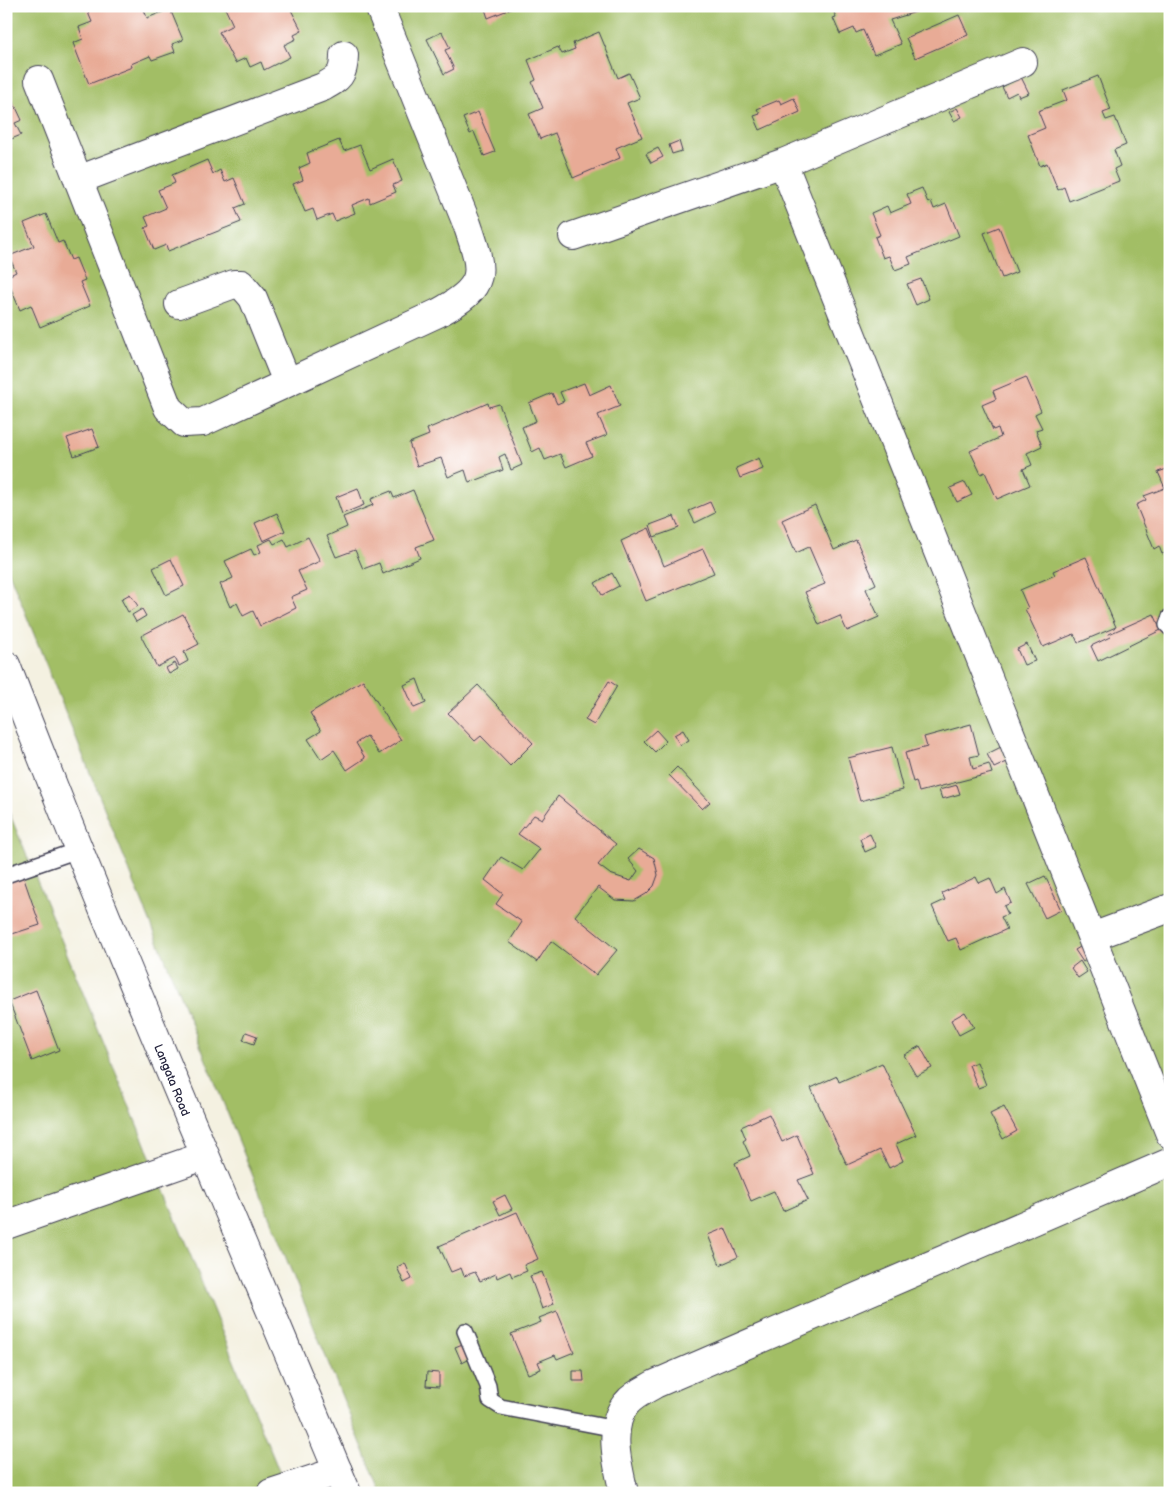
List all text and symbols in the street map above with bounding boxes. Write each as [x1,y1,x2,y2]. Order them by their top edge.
street label: Langata Road [150,1042,193,1118]

